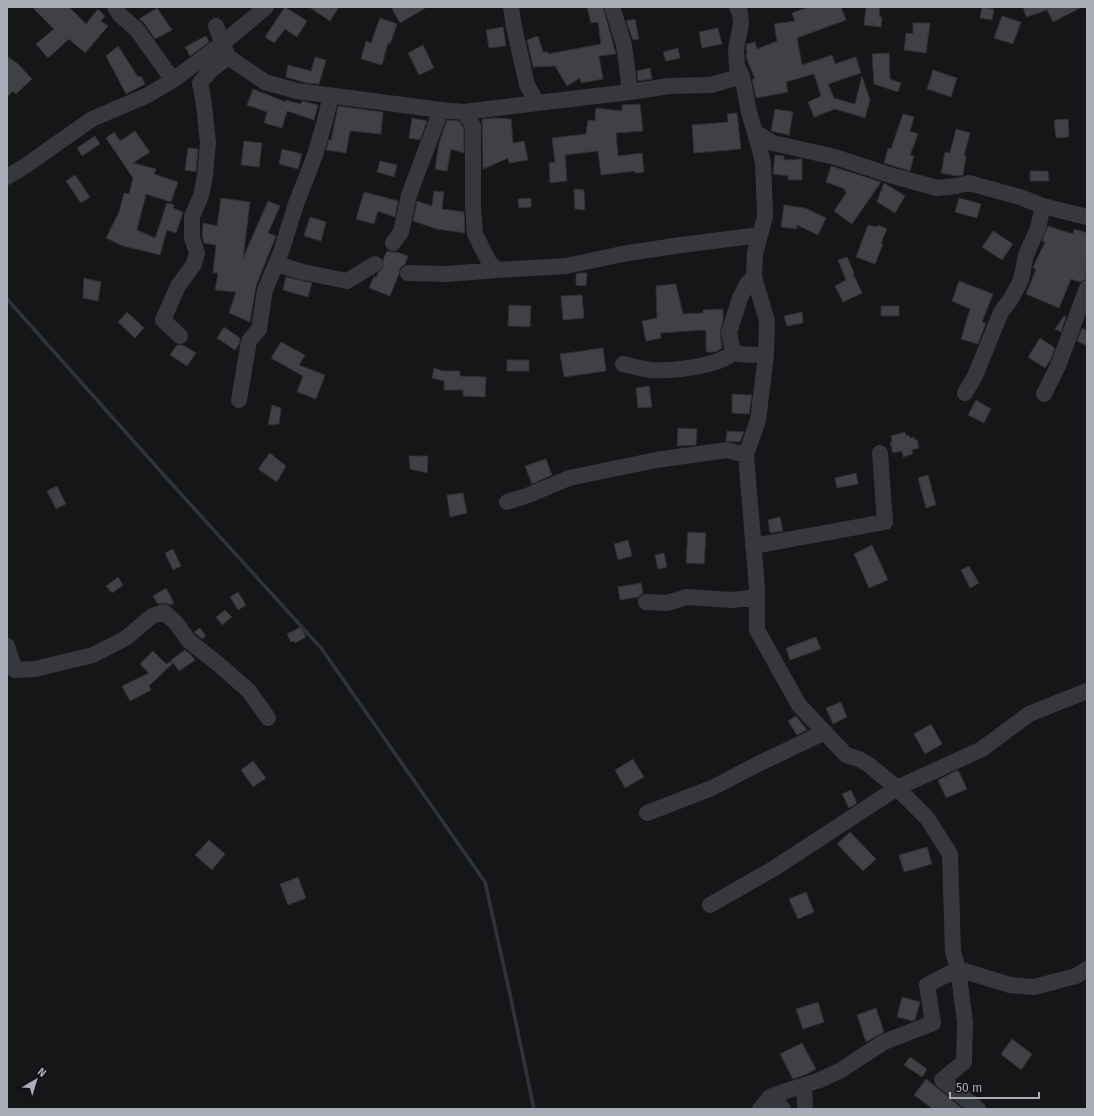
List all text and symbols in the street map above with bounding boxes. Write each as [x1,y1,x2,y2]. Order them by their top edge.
north arrow [16,1060,56,1100]
text: N [35,1065,49,1080]
scale bar [950,1074,1039,1100]
text: 50 m [956,1081,982,1095]

